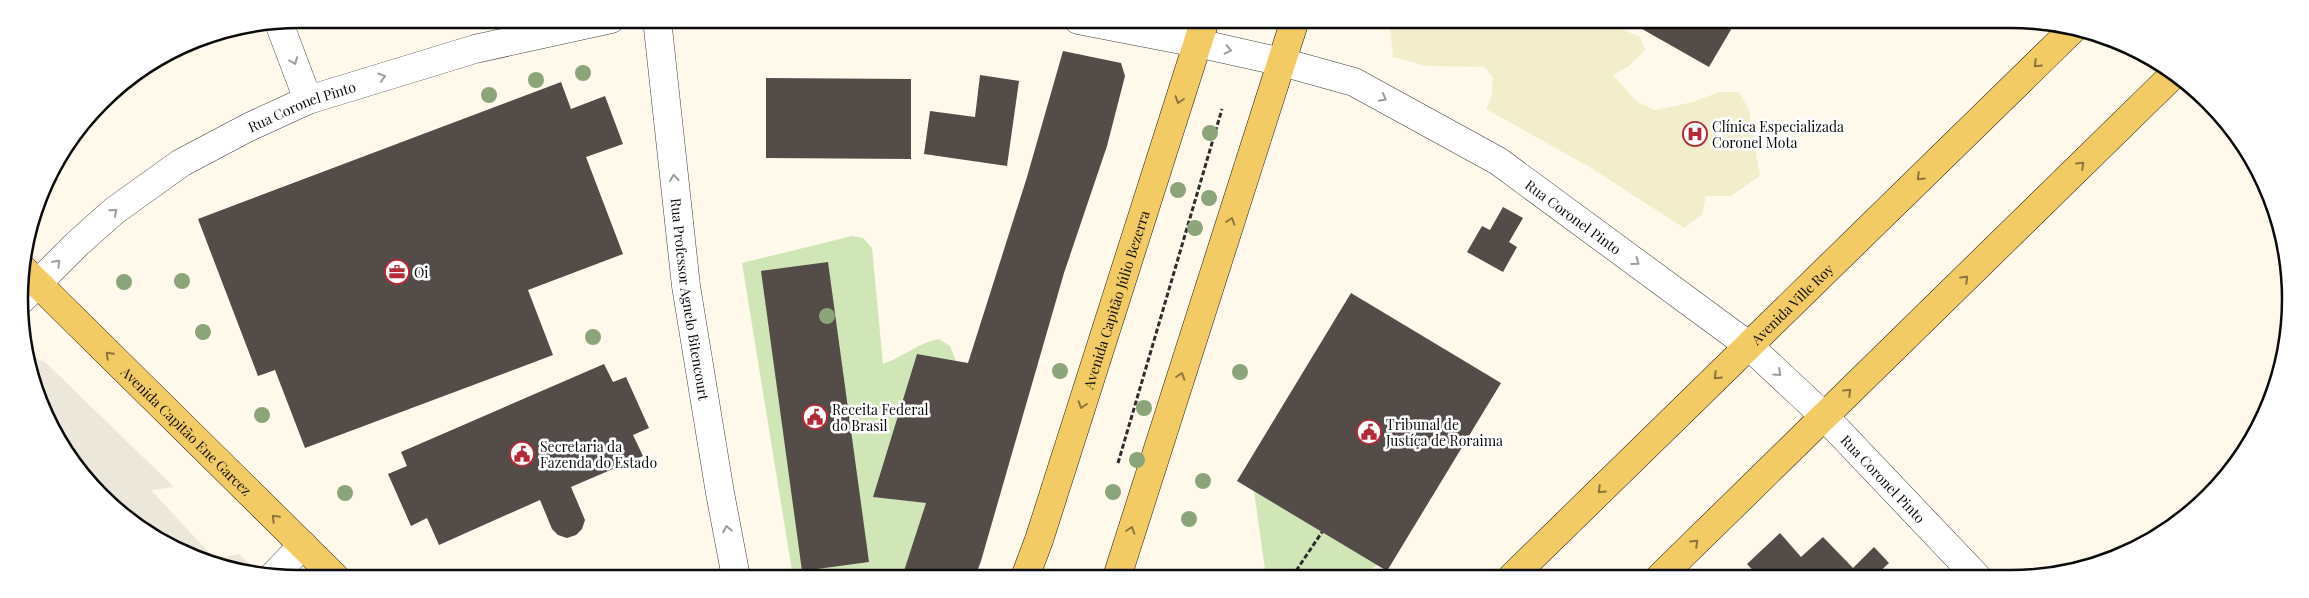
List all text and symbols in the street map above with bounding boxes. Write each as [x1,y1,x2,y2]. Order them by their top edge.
one-way arrow [1224,44,1233,55]
one-way arrow [288,57,298,65]
one-way arrow [2033,58,2042,67]
one-way arrow [378,73,386,83]
street label: Rua Coronel Pinto [245,76,358,136]
one-way arrow [1378,92,1387,102]
one-way arrow [1175,95,1185,104]
place label: Clínica Especializada Coronel Mota [1712,117,1844,152]
hospital icon: Clínica Especializada Coronel Mota [1682,121,1708,147]
one-way arrow [2075,162,2084,171]
one-way arrow [1917,171,1926,180]
one-way arrow [669,174,680,182]
street label: Rua Coronel Pinto [1522,175,1626,258]
street label: Rua Professor Agnelo Bitencourt [667,197,714,402]
street label: Avenida Capitão Júlio Bezerra [1078,208,1153,392]
one-way arrow [108,209,117,217]
one-way arrow [1225,217,1235,226]
one-way arrow [1630,256,1640,265]
office icon: Oi [384,259,410,285]
street label: Avenida Ville Roy [1746,259,1837,349]
one-way arrow [51,260,60,269]
place label: Oi [414,263,428,282]
one-way arrow [1959,276,1968,285]
one-way arrow [106,352,115,361]
street label: Avenida Capitão Ene Garcez [117,361,256,500]
one-way arrow [1772,367,1781,376]
one-way arrow [1713,370,1722,379]
one-way arrow [1175,372,1185,380]
one-way arrow [1842,389,1851,398]
place label: Receita Federal do Brasil [832,400,929,435]
one-way arrow [1078,400,1088,408]
public building icon: Receita Federal do Brasil [802,404,828,430]
place label: Tribunal de Justíça de Roraima [1385,415,1503,450]
public building icon: Tribunal de Justíça de Roraima [1356,419,1382,445]
street label: Rua Coronel Pinto [1837,430,1930,527]
place label: Secretaria da Fazenda do Estado [540,437,657,472]
public building icon: Secretaria da Fazenda do Estado [509,441,535,467]
one-way arrow [1597,484,1606,493]
one-way arrow [272,515,281,524]
one-way arrow [722,524,733,533]
one-way arrow [1125,527,1135,535]
one-way arrow [1689,540,1698,549]

